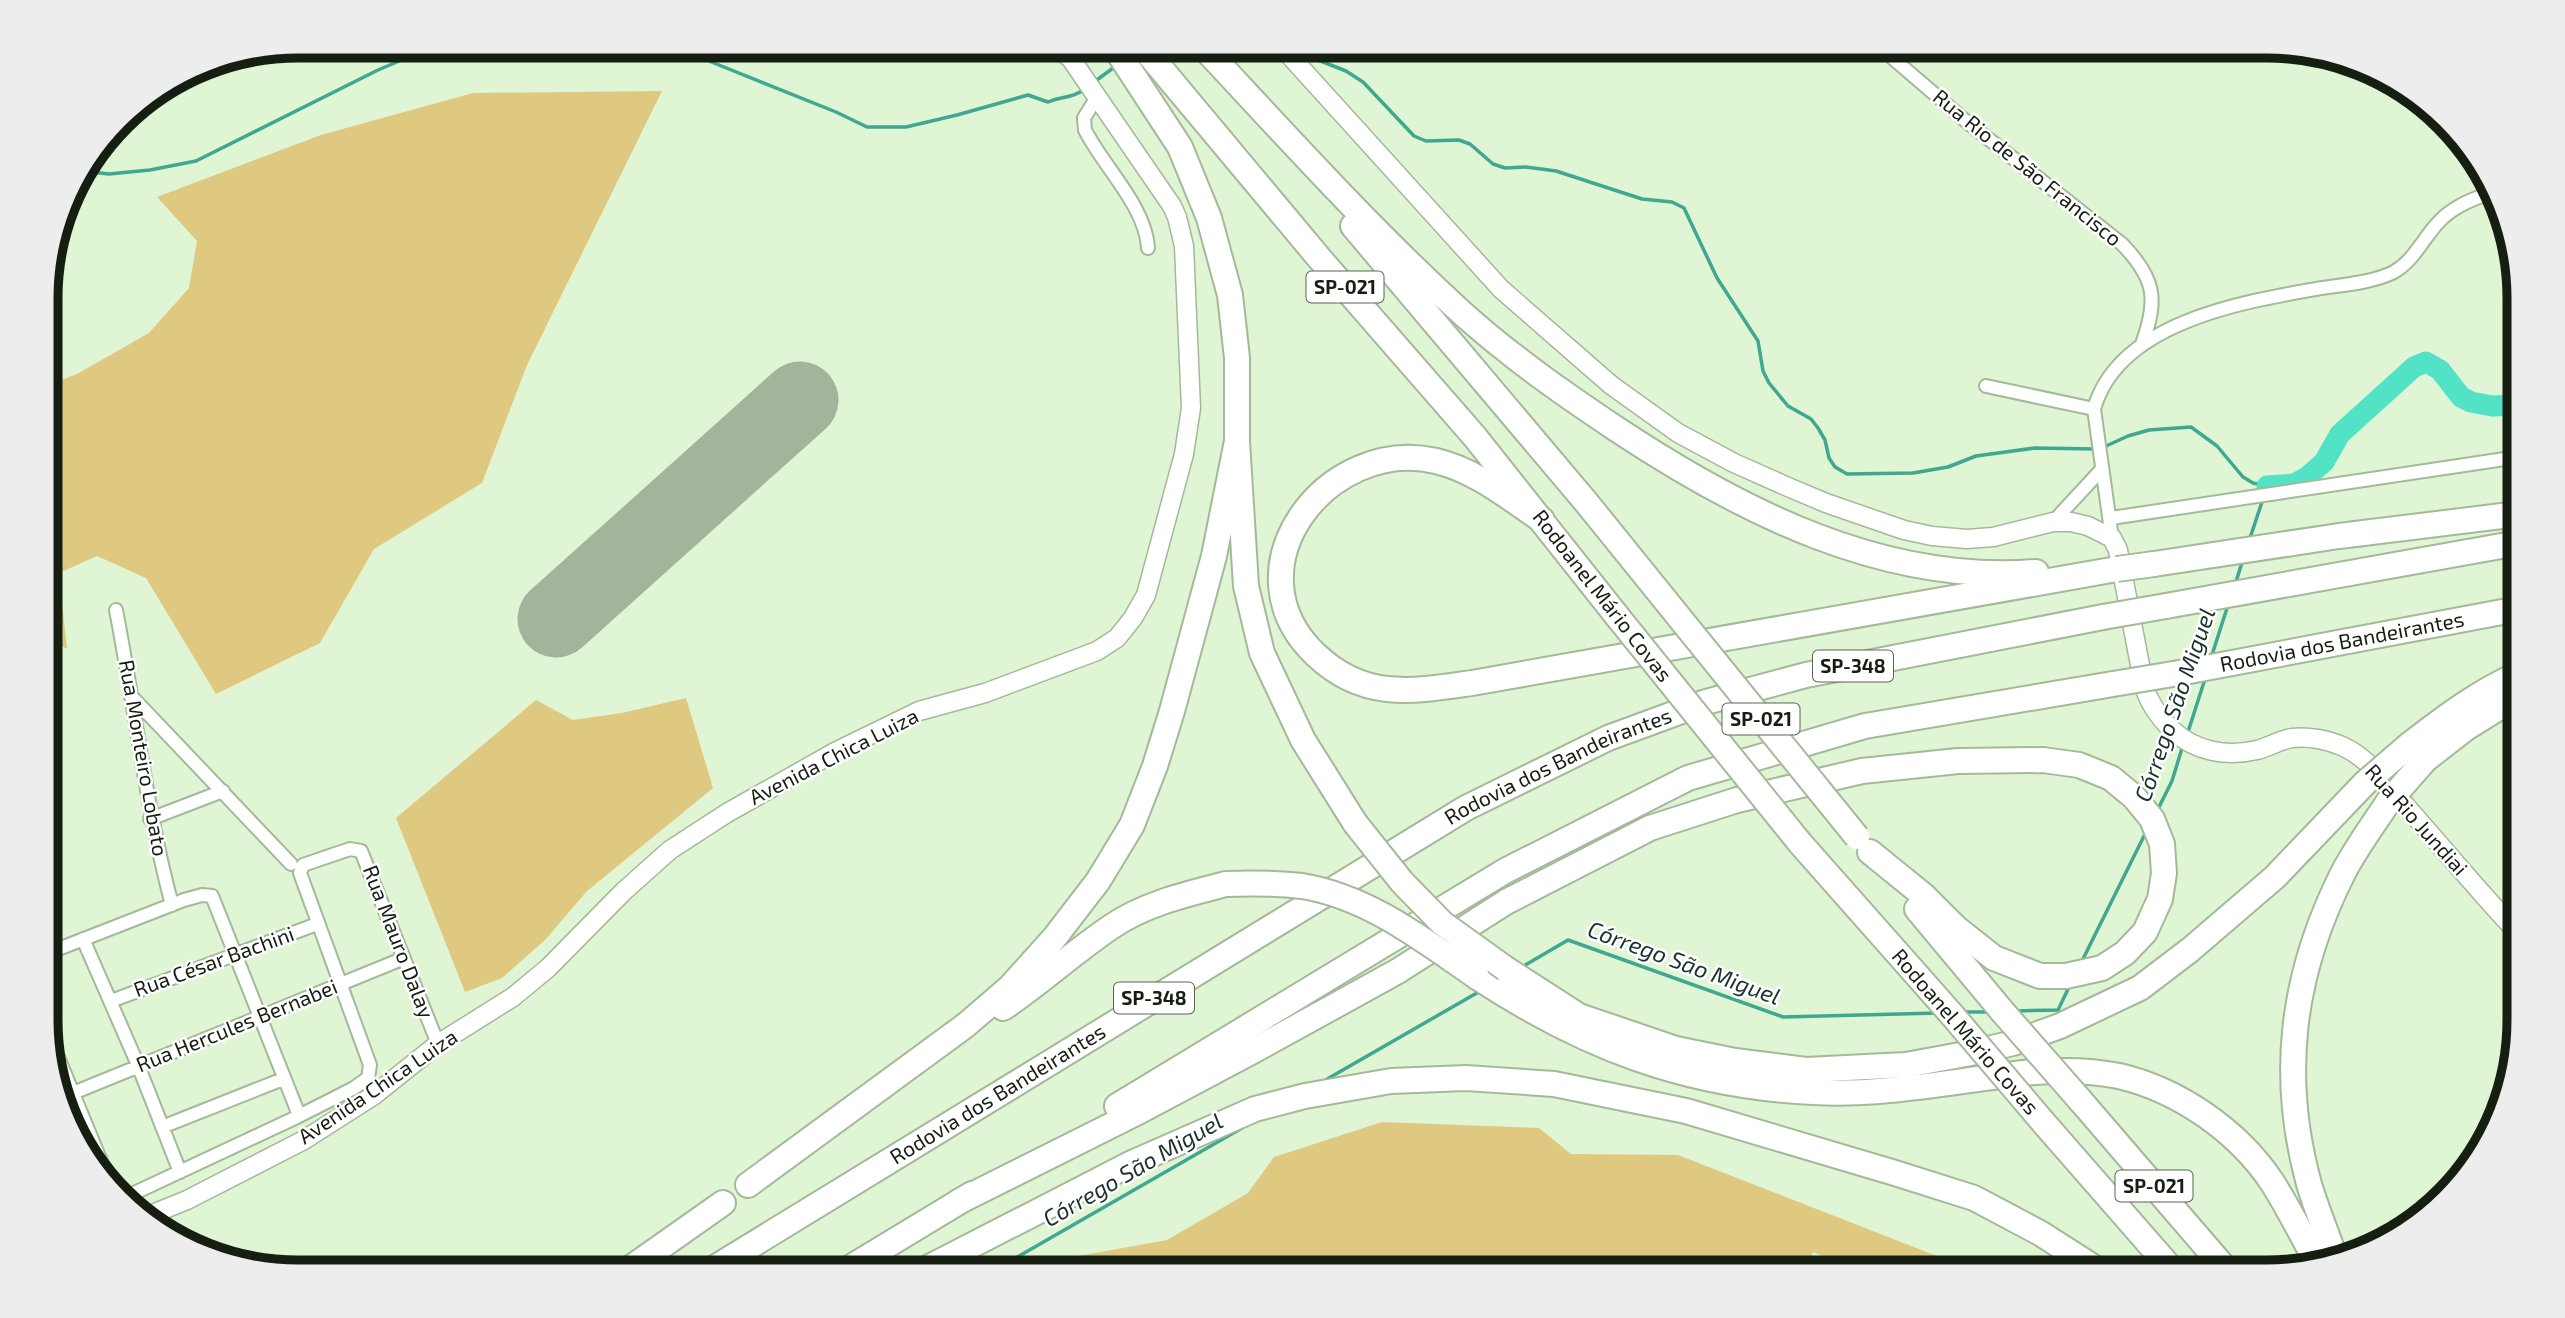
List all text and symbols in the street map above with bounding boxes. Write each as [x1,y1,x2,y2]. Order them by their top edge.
street label: Rua Rio de São Francisco [1929,83,2127,251]
road number: SP-021 [1306,272,1384,302]
street label: Rodoanel Mário Covas [1528,504,1678,686]
water label: Córrego São Miguel [2128,604,2220,805]
street label: Rodovia dos Bandeirantes [2218,605,2466,676]
road number: SP-348 [1813,650,1893,681]
street label: Rua Monteiro Lobato [115,658,174,858]
street label: Avenida Chica Luiza [744,702,922,809]
street label: Rodovia dos Bandeirantes [1439,702,1675,829]
road number: SP-021 [1722,704,1800,734]
street label: Rua Rio Jundiai [2361,758,2474,880]
street label: Rua Mauro Dalay [359,861,440,1022]
water label: Córrego São Miguel [1584,914,1785,1010]
street label: Rua César Bachini [130,920,297,1001]
street label: Rodoanel Mário Covas [1887,943,2045,1119]
street label: Rua Hercules Bernabei [132,973,341,1076]
road number: SP-348 [1114,982,1194,1014]
street label: Rodovia dos Bandeirantes [885,1018,1109,1169]
street label: Avenida Chica Luiza [293,1023,462,1148]
water label: Córrego São Miguel [1038,1106,1227,1232]
road number: SP-021 [2116,1170,2192,1202]

